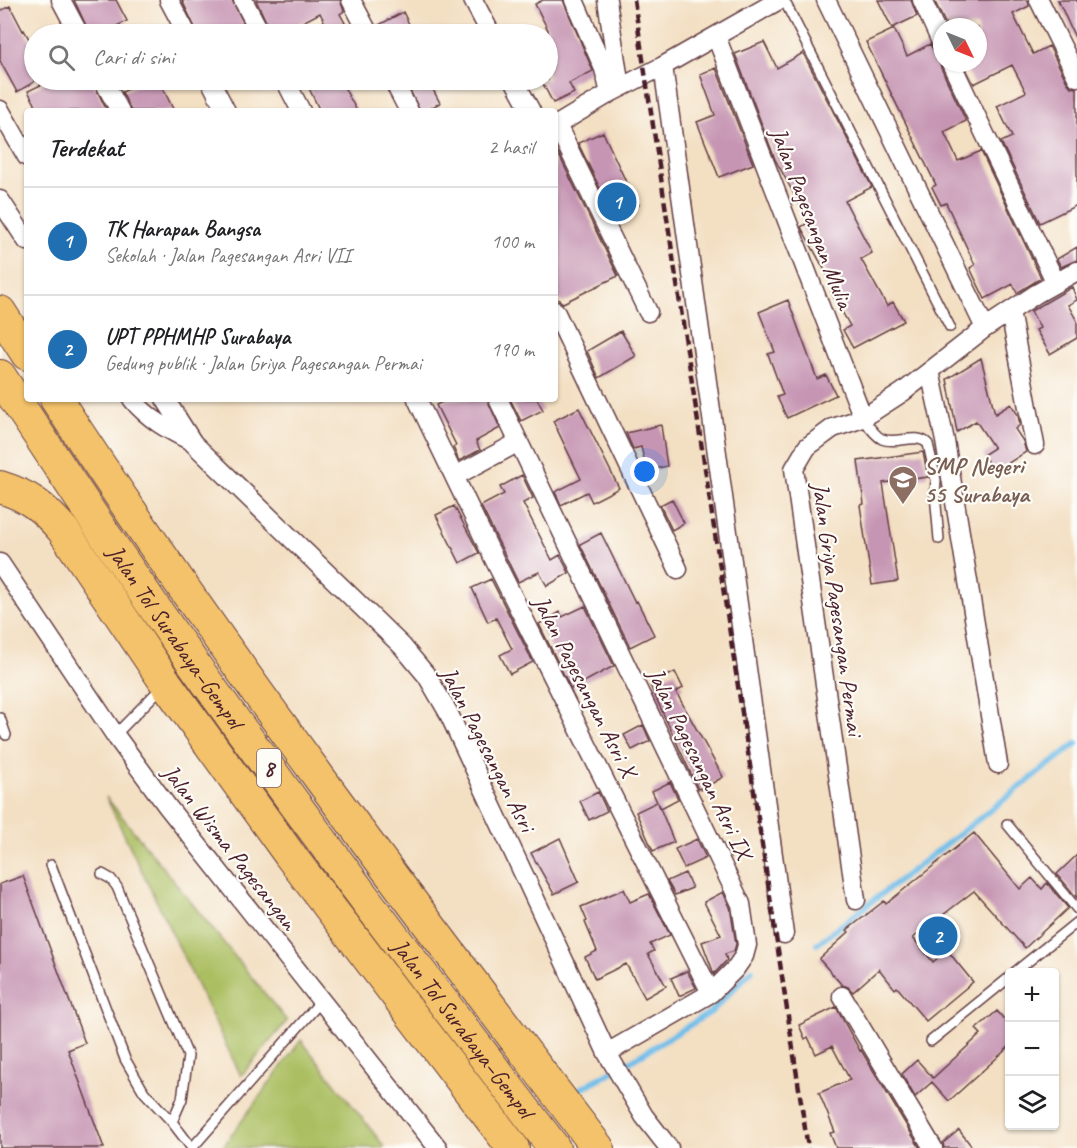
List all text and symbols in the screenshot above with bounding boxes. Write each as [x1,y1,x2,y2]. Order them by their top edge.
north arrow [933,18,987,72]
search box [24,24,558,90]
icon: search [45,41,78,74]
text: Cari di sini [93,43,174,71]
street label: Jalan Pagesangan Mulia [763,122,861,315]
text: Terdekat [48,131,124,164]
text: 2 hasil [488,135,534,160]
pin: 1 [598,180,636,224]
text: TK Harapan Bangsa [105,215,260,243]
text: 1 [63,229,72,254]
text: 100 m [491,229,534,254]
text: Sekolah · Jalan Pagesangan Asri VII [105,243,351,268]
text: UPT PPHMHP Surabaya [105,323,290,351]
text: 2 [63,337,72,362]
text: 190 m [491,337,534,362]
text: Gedung publik · Jalan Griya Pagesangan Permai [105,351,421,376]
place label: SMP Negeri 55 Surabaya [924,451,1031,509]
your location [630,457,659,486]
school or university icon: SMP Negeri 55 Surabaya [887,464,919,506]
street label: Jalan Griya Pagesangan Permai [805,480,871,740]
street label: Jalan Tol Surabaya–Gempol [100,538,252,737]
street label: Jalan Pagesangan Asri X [526,589,645,785]
street label: Jalan Pagesangan Asri [433,661,544,839]
street label: Jalan Pagesangan Asri IX [640,662,761,867]
road number: 8 [257,749,281,787]
street label: Jalan Wisma Pagesangan [155,757,305,937]
pin: 2 [918,914,958,958]
street label: Jalan Tol Surabaya–Gempol [385,932,543,1127]
map controls [1005,968,1059,1130]
button: + [1005,968,1059,1022]
button: − [1005,1022,1059,1076]
button: layers [1005,1076,1059,1130]

